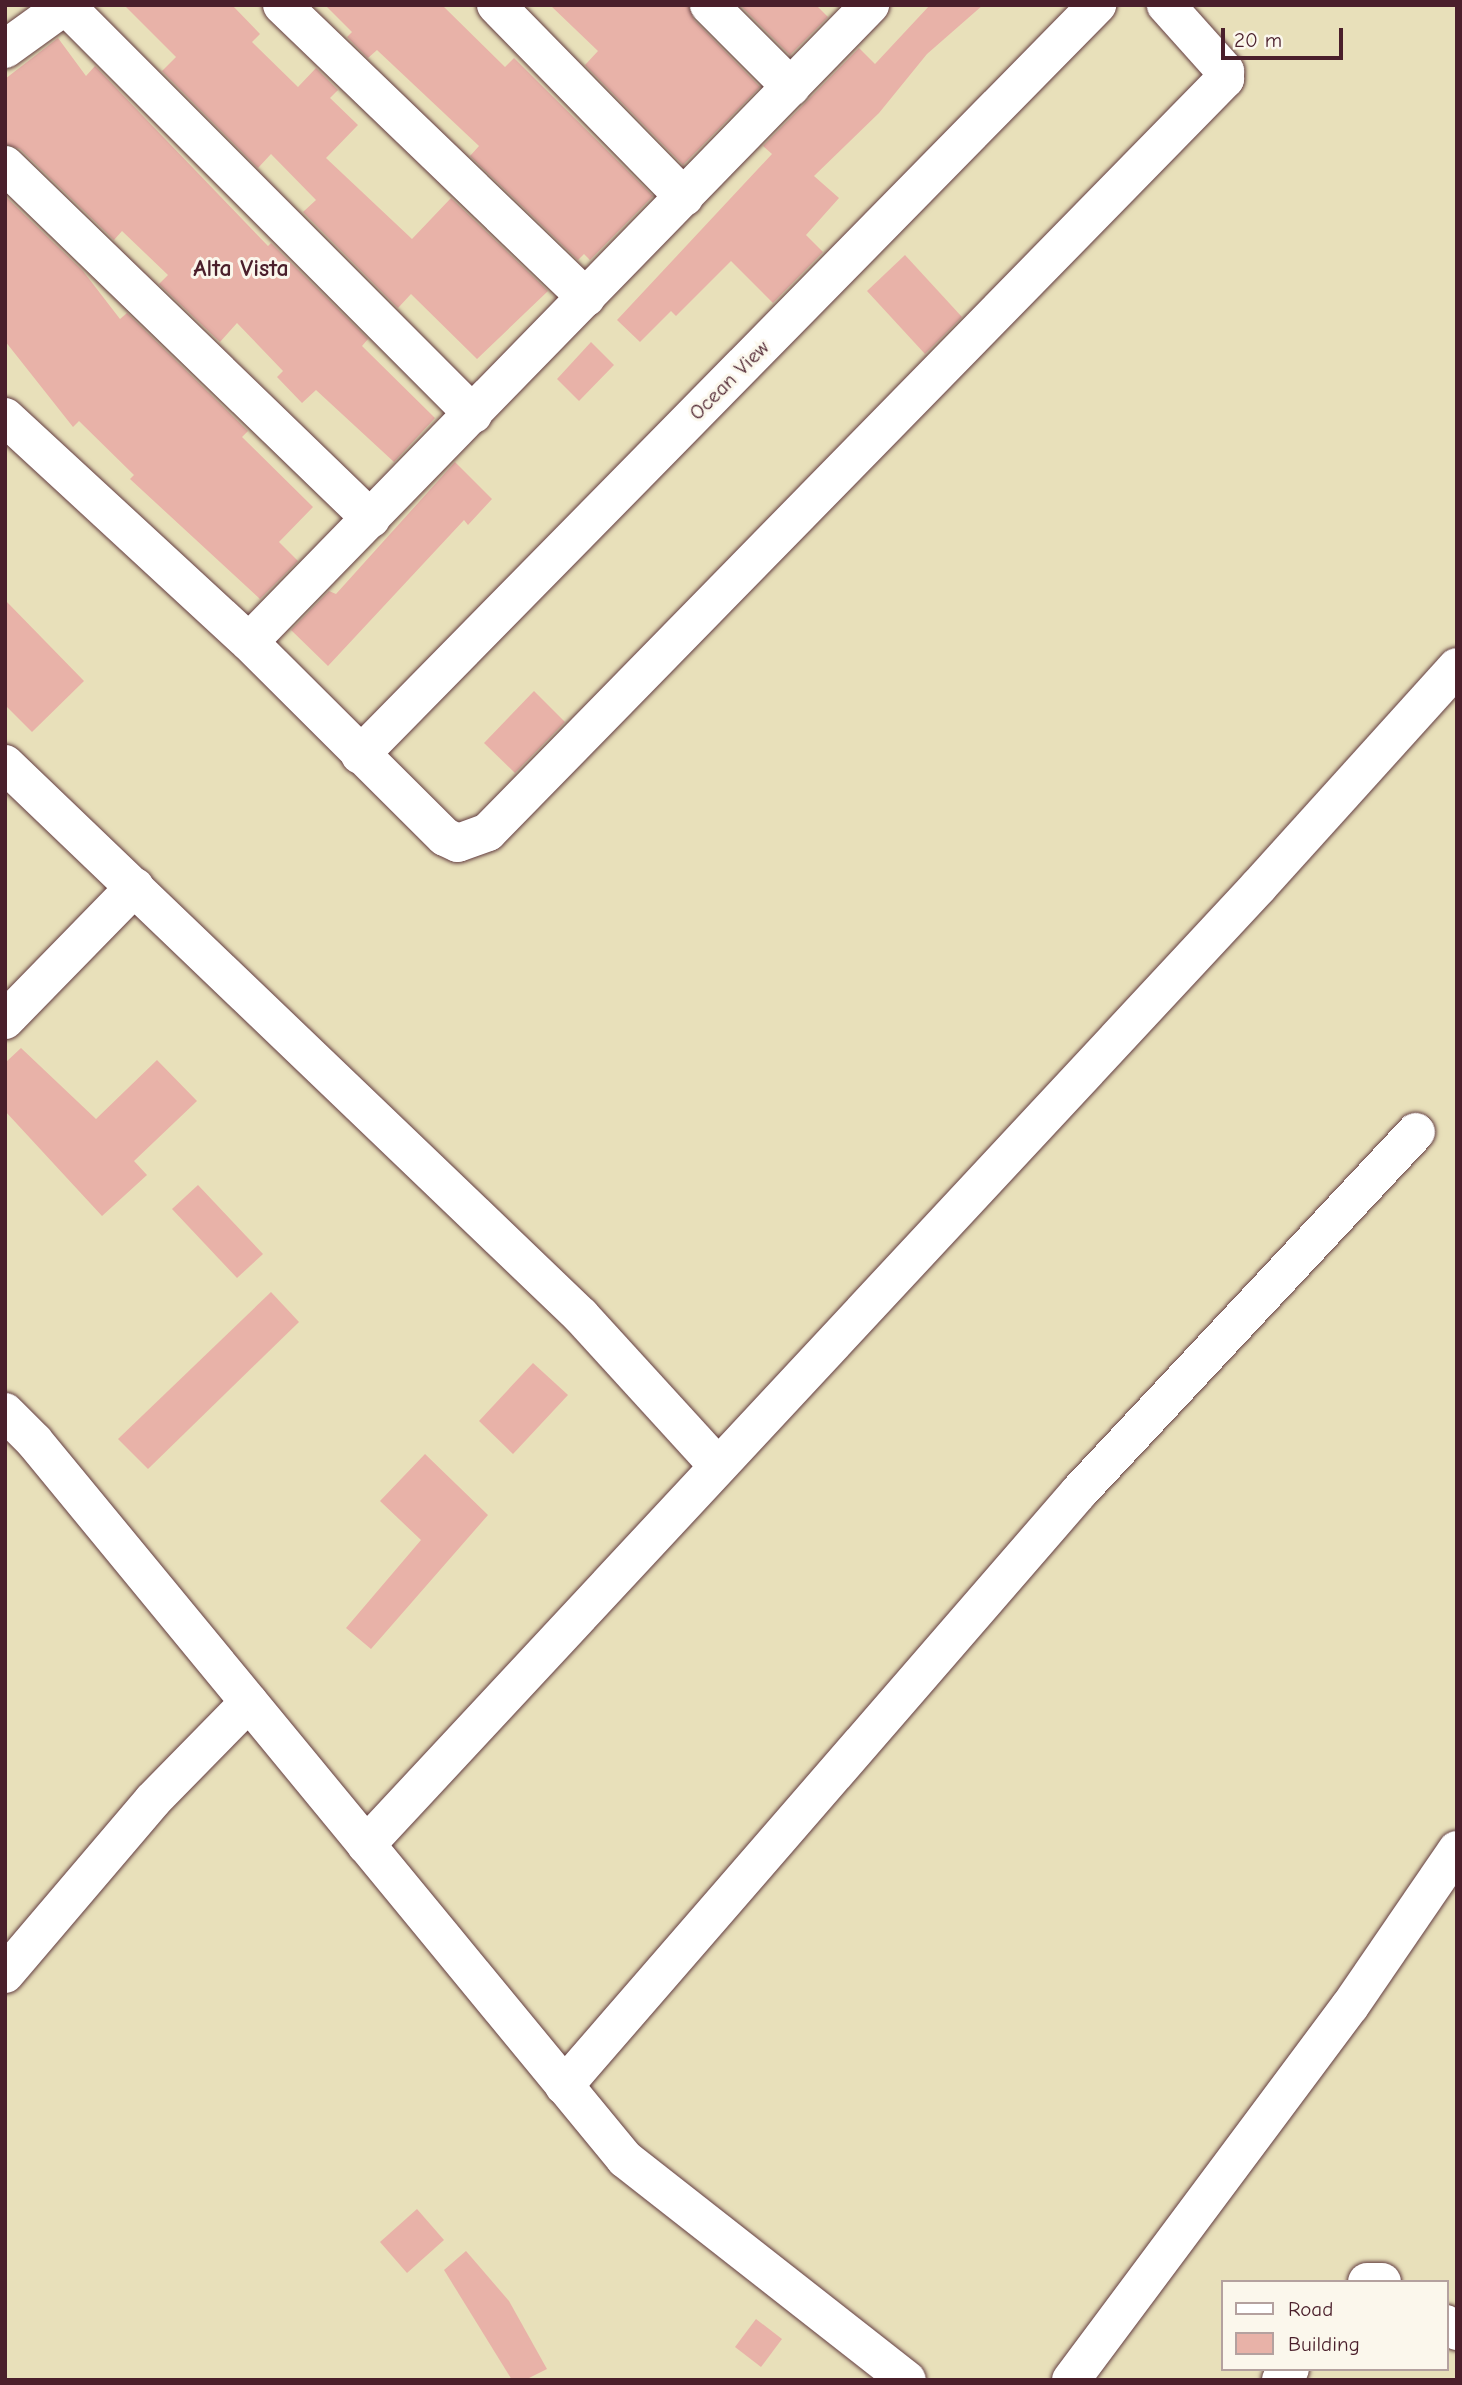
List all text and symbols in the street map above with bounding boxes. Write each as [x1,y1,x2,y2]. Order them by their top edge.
scale bar [1224,14,1346,58]
text: 20 m [1234,28,1282,52]
district label: Alta Vista [193,255,289,283]
street label: Ocean View [684,335,774,425]
legend [1220,2280,1448,2371]
text: Road [1288,2297,1333,2321]
text: Building [1288,2332,1360,2356]

